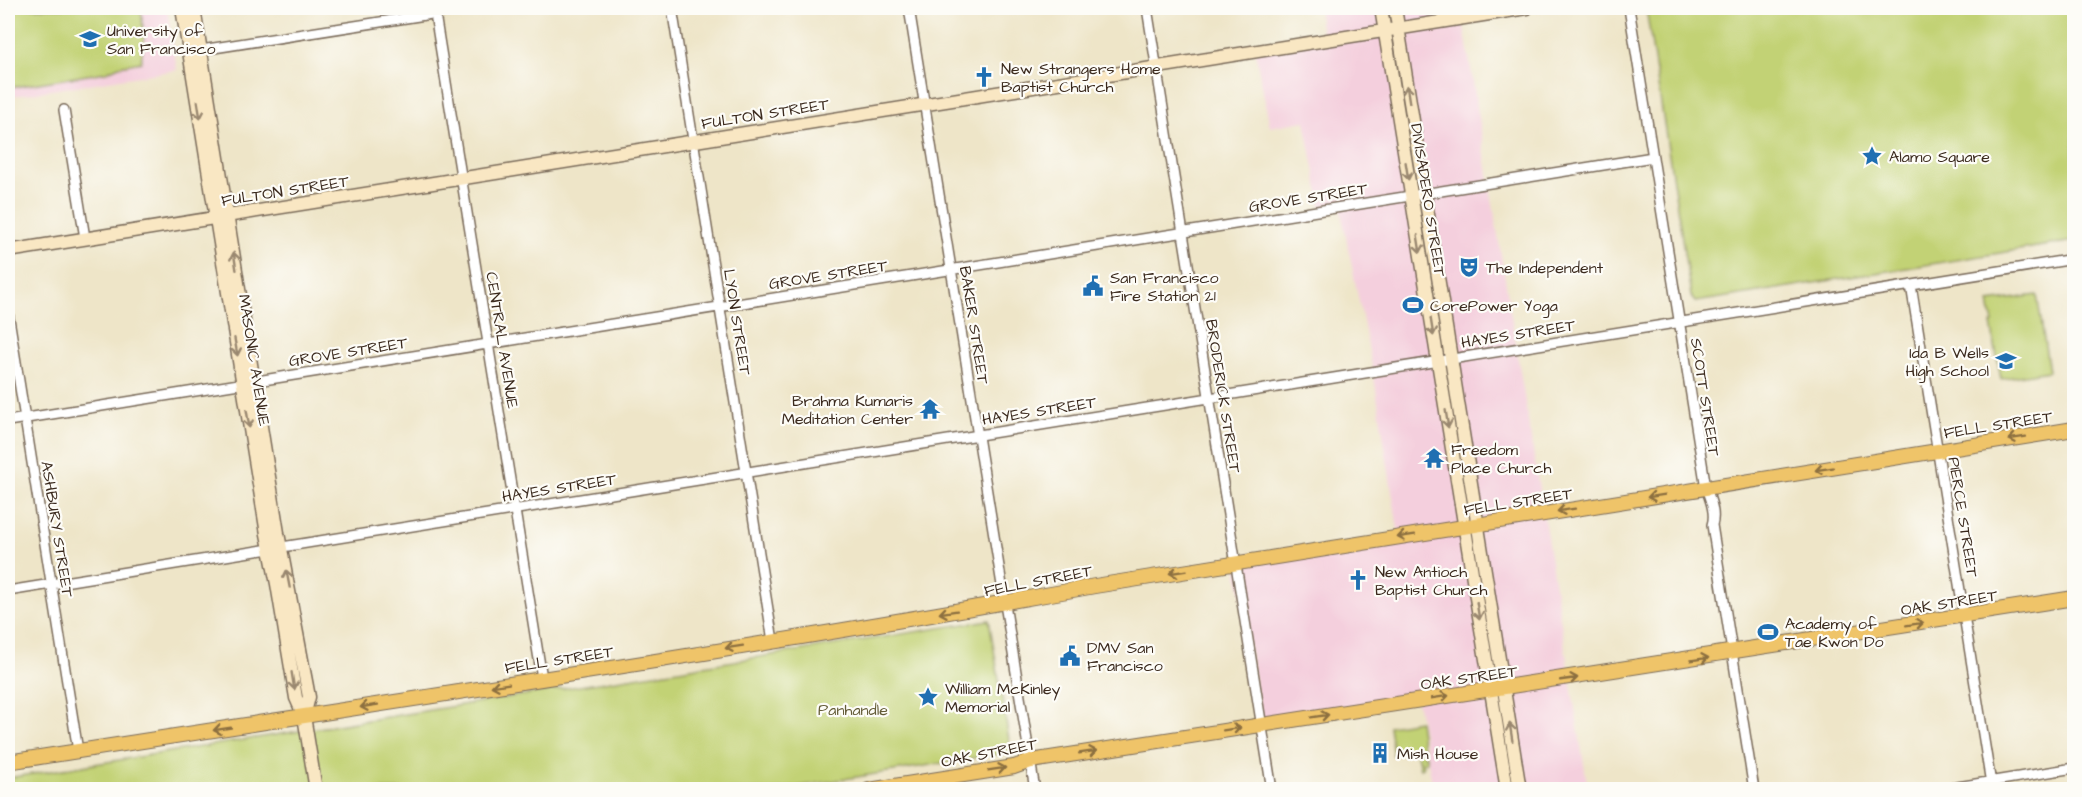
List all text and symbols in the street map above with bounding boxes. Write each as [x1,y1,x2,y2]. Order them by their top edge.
place label: University of San Francisco [107,20,216,60]
school or university icon: University of San Francisco [78,27,102,51]
place label: New Strangers Home Baptist Church [1001,58,1161,98]
church icon: New Strangers Home Baptist Church [972,65,996,89]
one-way arrow [1403,85,1414,105]
street label: FULTON STREET [700,93,831,135]
one-way arrow [193,99,204,119]
street label: DIVISADERO STREET [1405,122,1451,278]
place icon: Alamo Square [1860,144,1884,168]
place label: Alamo Square [1889,146,1990,168]
one-way arrow [1402,161,1413,180]
street label: FULTON STREET [220,170,351,212]
street label: GROVE STREET [1247,178,1369,218]
one-way arrow [1414,234,1425,253]
one-way arrow [229,252,240,272]
street label: GROVE STREET [767,255,889,295]
theatre icon: The Independent [1457,255,1481,279]
place label: The Independent [1486,257,1604,279]
street label: BAKER STREET [954,265,994,386]
street label: LYON STREET [718,267,756,377]
place label: San Francisco Fire Station 21 [1110,267,1219,307]
street label: CENTRAL AVENUE [480,270,524,411]
public building icon: San Francisco Fire Station 21 [1081,274,1105,298]
street label: MASONIC AVENUE [233,293,275,428]
sports icon: CorePower Yoga [1401,293,1425,317]
place label: CorePower Yoga [1430,295,1558,318]
street label: HAYES STREET [1460,314,1577,354]
one-way arrow [1427,316,1438,336]
street label: BRODERICK STREET [1200,318,1246,475]
street label: GROVE STREET [287,332,409,372]
one-way arrow [231,337,242,357]
street label: SCOTT STREET [1685,337,1725,458]
place label: Ida B Wells High School [1905,342,1989,383]
school or university icon: Ida B Wells High School [1994,349,2018,373]
place label: Brahma Kumaris Meditation Center [782,390,913,430]
street label: HAYES STREET [981,391,1098,431]
temple icon: Brahma Kumaris Meditation Center [918,397,942,421]
street label: FELL STREET [1942,406,2054,444]
one-way arrow [242,408,253,428]
one-way arrow [1442,408,1453,428]
one-way arrow [2007,432,2027,443]
place label: Freedom Place Church [1451,439,1551,479]
temple icon: Freedom Place Church [1422,446,1446,470]
street label: PIERCE STREET [1943,456,1983,579]
street label: ASHBURY STREET [35,460,79,599]
one-way arrow [1815,463,1835,474]
street label: HAYES STREET [501,468,618,508]
street label: FELL STREET [1462,483,1574,521]
one-way arrow [1647,490,1667,501]
one-way arrow [1557,505,1576,516]
one-way arrow [1397,530,1417,541]
street label: FELL STREET [982,560,1094,602]
place label: New Antioch Baptist Church [1375,561,1488,601]
one-way arrow [1169,567,1188,578]
church icon: New Antioch Baptist Church [1346,568,1370,592]
one-way arrow [282,570,293,590]
street label: OAK STREET [1899,584,1999,621]
one-way arrow [1473,601,1484,621]
one-way arrow [938,607,958,618]
place label: Academy of Tae Kwon Do [1785,613,1884,653]
one-way arrow [1904,619,1924,630]
sports icon: Academy of Tae Kwon Do [1756,620,1780,644]
place label: DMV San Francisco [1087,637,1163,677]
street label: FELL STREET [503,641,615,679]
one-way arrow [725,642,745,653]
public building icon: DMV San Francisco [1058,644,1082,668]
one-way arrow [1690,653,1710,664]
street label: OAK STREET [1419,660,1519,696]
one-way arrow [288,670,299,690]
one-way arrow [1559,673,1579,684]
place label: William McKinley Memorial [945,678,1061,718]
one-way arrow [491,679,511,690]
place icon: William McKinley Memorial [916,685,940,709]
one-way arrow [1430,691,1450,702]
park label: Panhandle [818,699,888,721]
one-way arrow [360,700,380,711]
one-way arrow [1310,710,1329,721]
one-way arrow [1505,722,1516,742]
one-way arrow [1222,723,1241,734]
one-way arrow [213,724,232,735]
street label: OAK STREET [939,733,1039,773]
building icon: Mish House [1368,741,1392,765]
place label: Mish House [1397,743,1479,765]
one-way arrow [1078,746,1098,757]
one-way arrow [987,764,1007,775]

